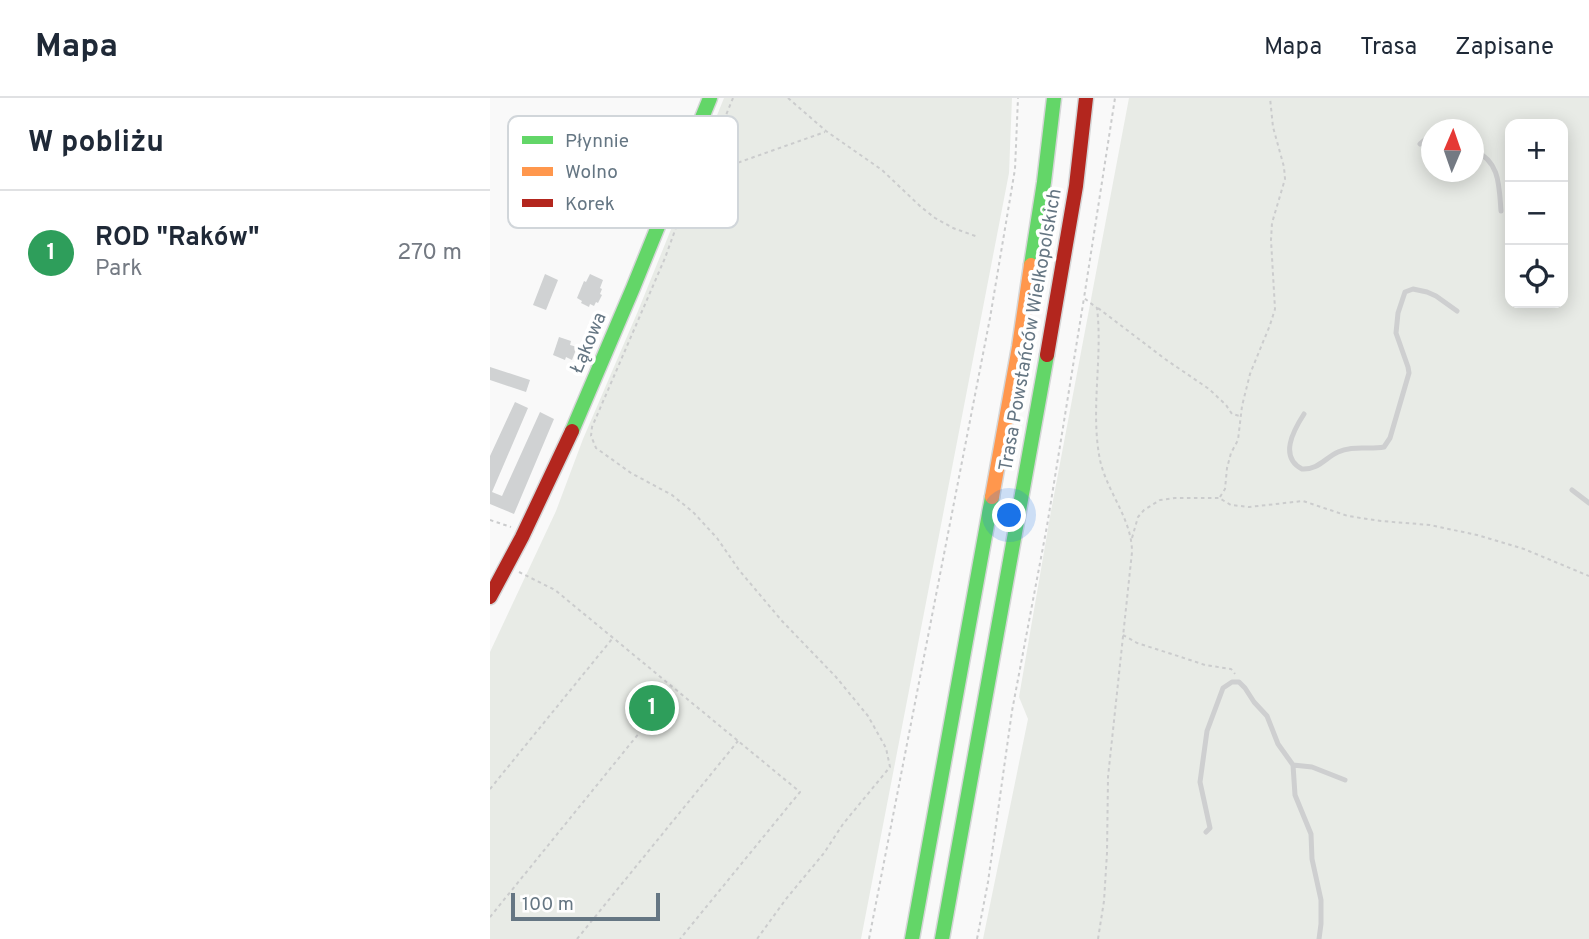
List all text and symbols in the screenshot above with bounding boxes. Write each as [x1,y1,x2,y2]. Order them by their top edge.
text: Mapa [35,27,118,69]
text: Mapa [1264,33,1322,63]
text: Trasa [1360,33,1417,63]
text: Zapisane [1455,33,1554,63]
legend [508,116,738,228]
north arrow [1421,119,1484,182]
map controls [1505,119,1568,308]
button: + [1505,119,1568,182]
text: W pobliżu [28,125,164,162]
text: Płynnie [565,130,629,154]
text: Wolno [565,161,618,185]
button: − [1505,182,1568,245]
street label: Trasa Powstańców Wielkopolskich [994,187,1068,473]
text: Korek [565,193,615,217]
text: ROD "Raków" [95,222,259,255]
text: 1 [46,239,56,268]
text: 270 m [397,239,462,268]
button: locate [1505,245,1568,308]
text: Park [95,255,142,284]
street label: Łąkowa [565,309,613,377]
your location [992,498,1026,532]
pin: 1 [629,682,675,734]
scale bar [511,890,660,922]
text: 100 m [522,893,574,917]

